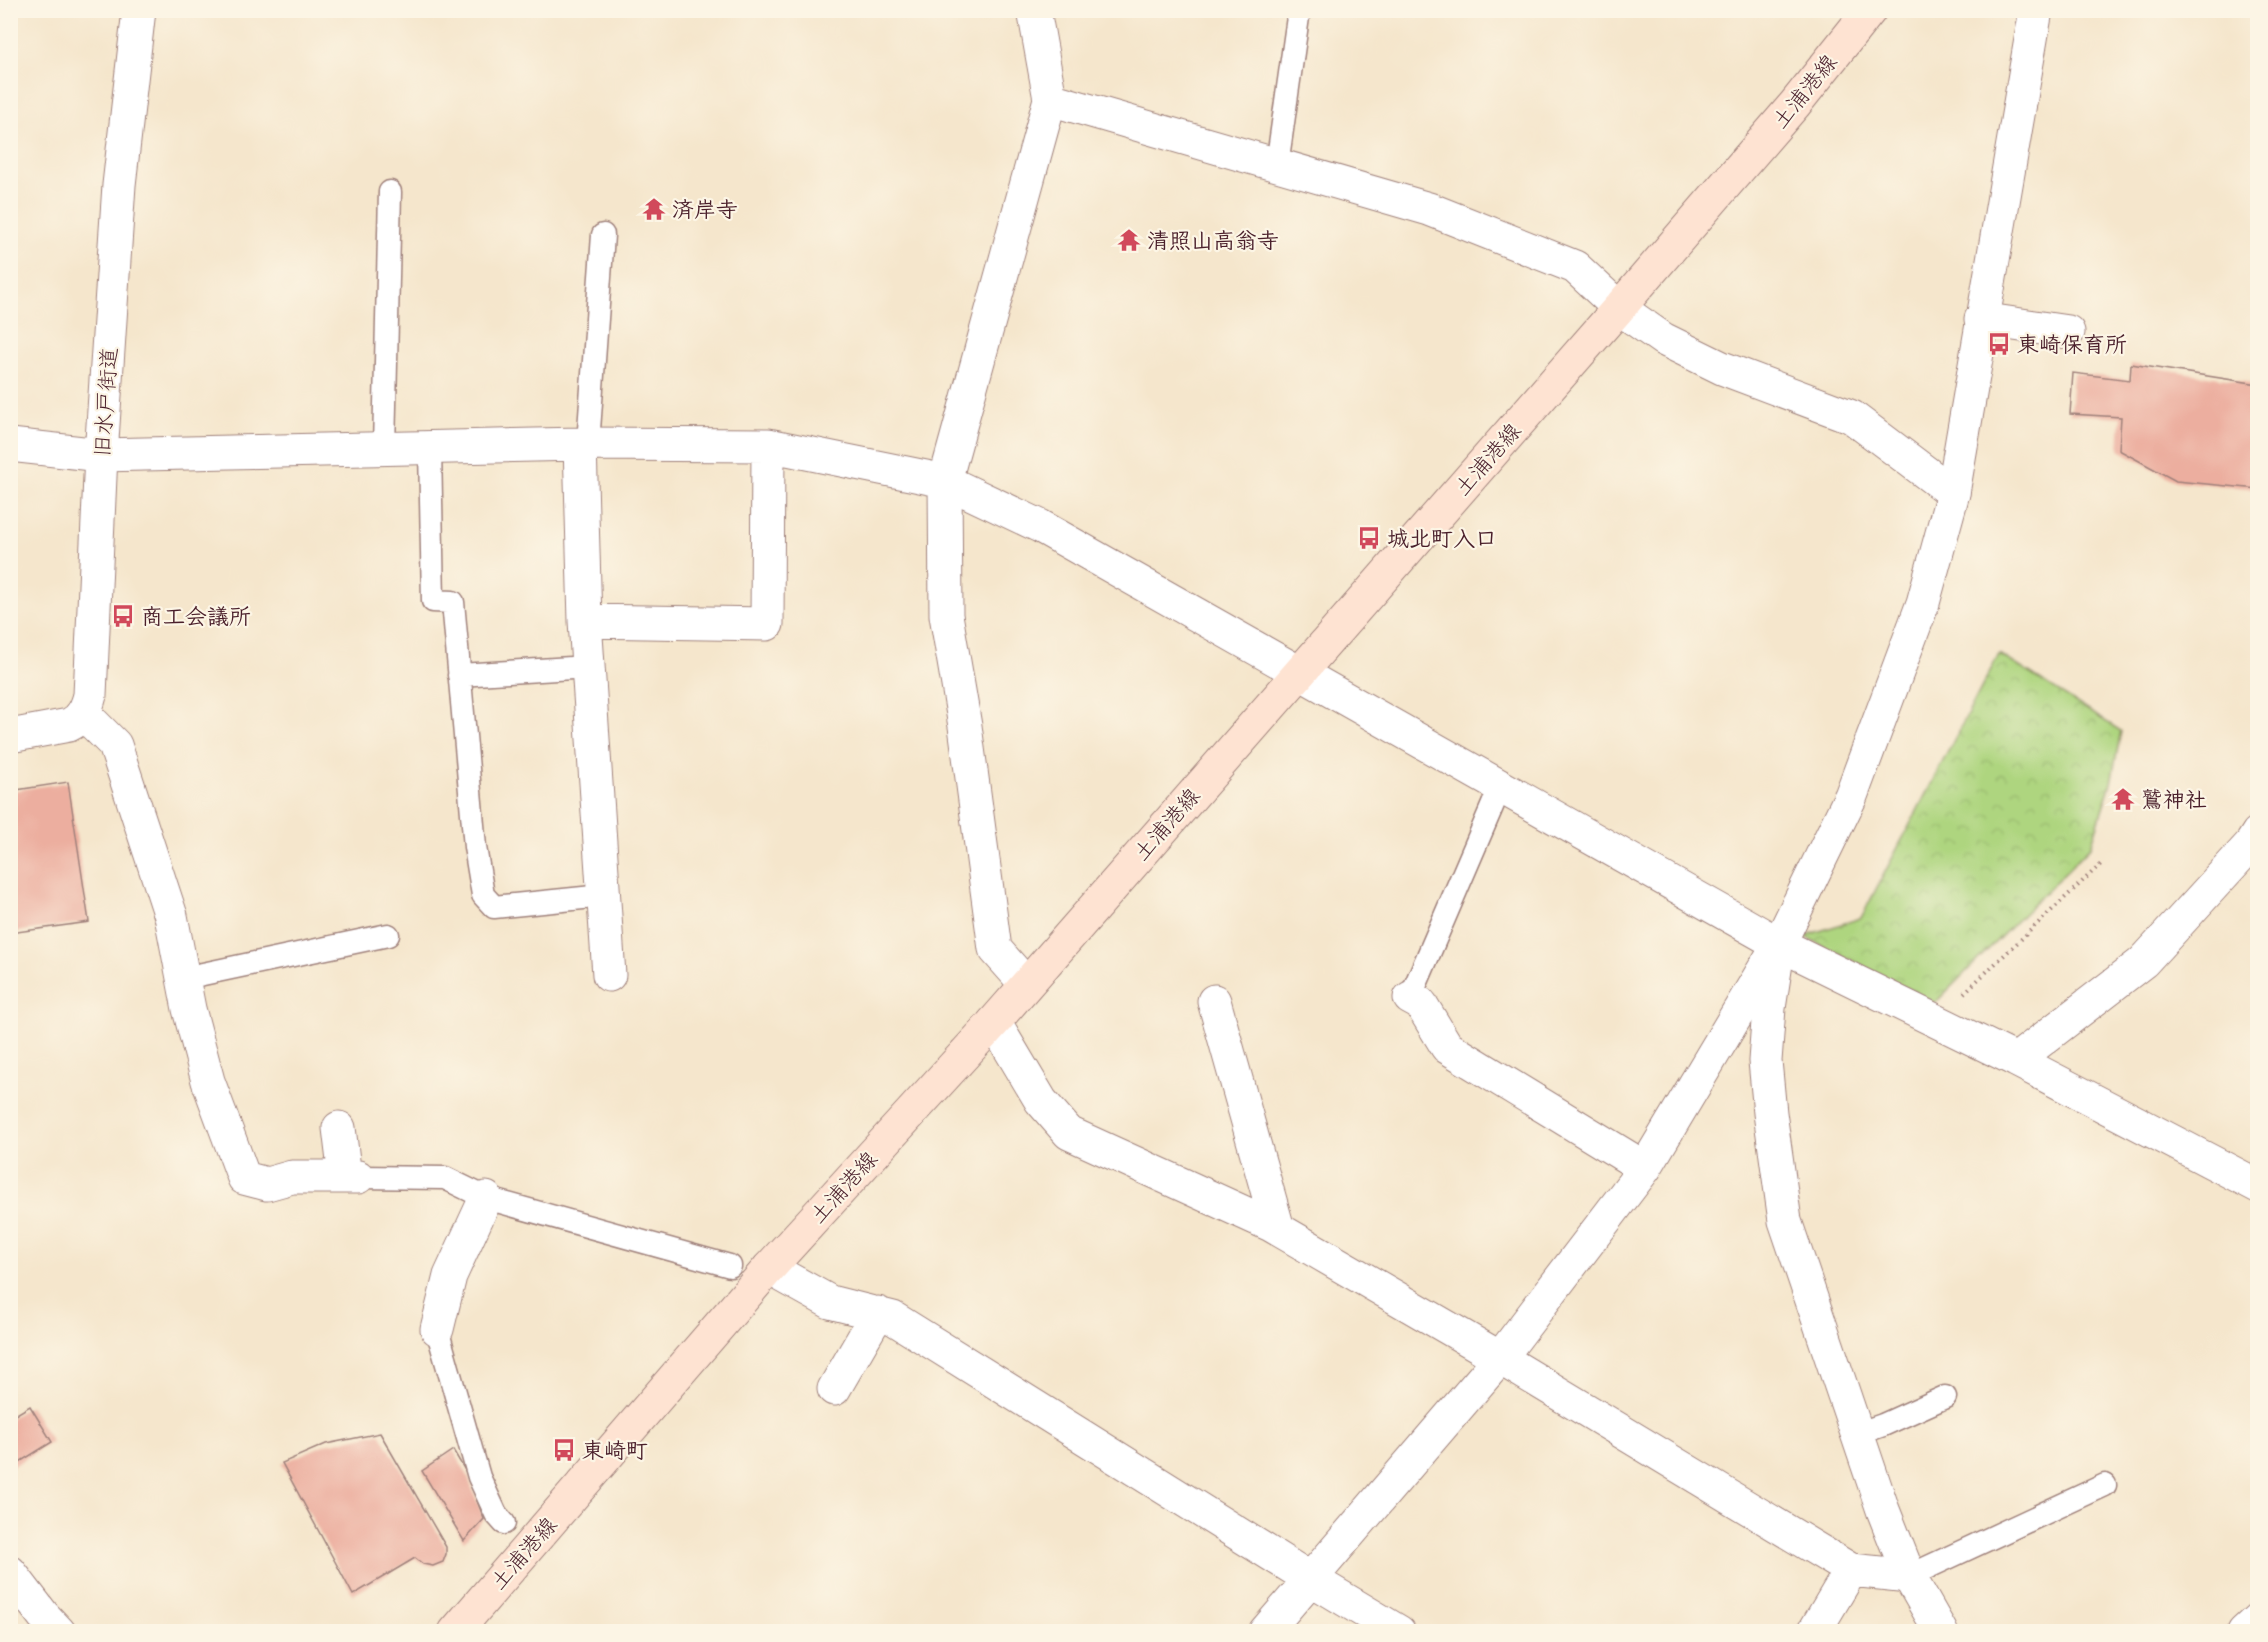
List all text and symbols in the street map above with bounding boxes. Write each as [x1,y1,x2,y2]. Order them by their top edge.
street label: 土浦港線 [1762,45,1847,138]
place label: 済岸寺 [672,190,738,229]
temple icon: 済岸寺 [641,196,667,222]
place label: 清照山高翁寺 [1147,221,1279,260]
temple icon: 清照山高翁寺 [1116,227,1142,253]
place label: 東崎保育所 [2017,325,2127,364]
bus stop icon: 東崎保育所 [1986,331,2012,357]
street label: 旧水戸街道 [82,346,129,458]
street label: 土浦港線 [1444,413,1531,505]
place label: 城北町入口 [1387,519,1497,558]
bus stop icon: 城北町入口 [1356,525,1382,551]
place label: 商工会議所 [141,597,251,636]
bus stop icon: 商工会議所 [110,603,136,629]
street label: 土浦港線 [1123,778,1210,870]
place label: 鷲神社 [2141,780,2207,819]
temple icon: 鷲神社 [2110,786,2136,812]
street label: 土浦港線 [799,1142,887,1233]
place label: 東崎町 [582,1431,648,1470]
bus stop icon: 東崎町 [551,1437,577,1463]
street label: 土浦港線 [480,1507,567,1599]

